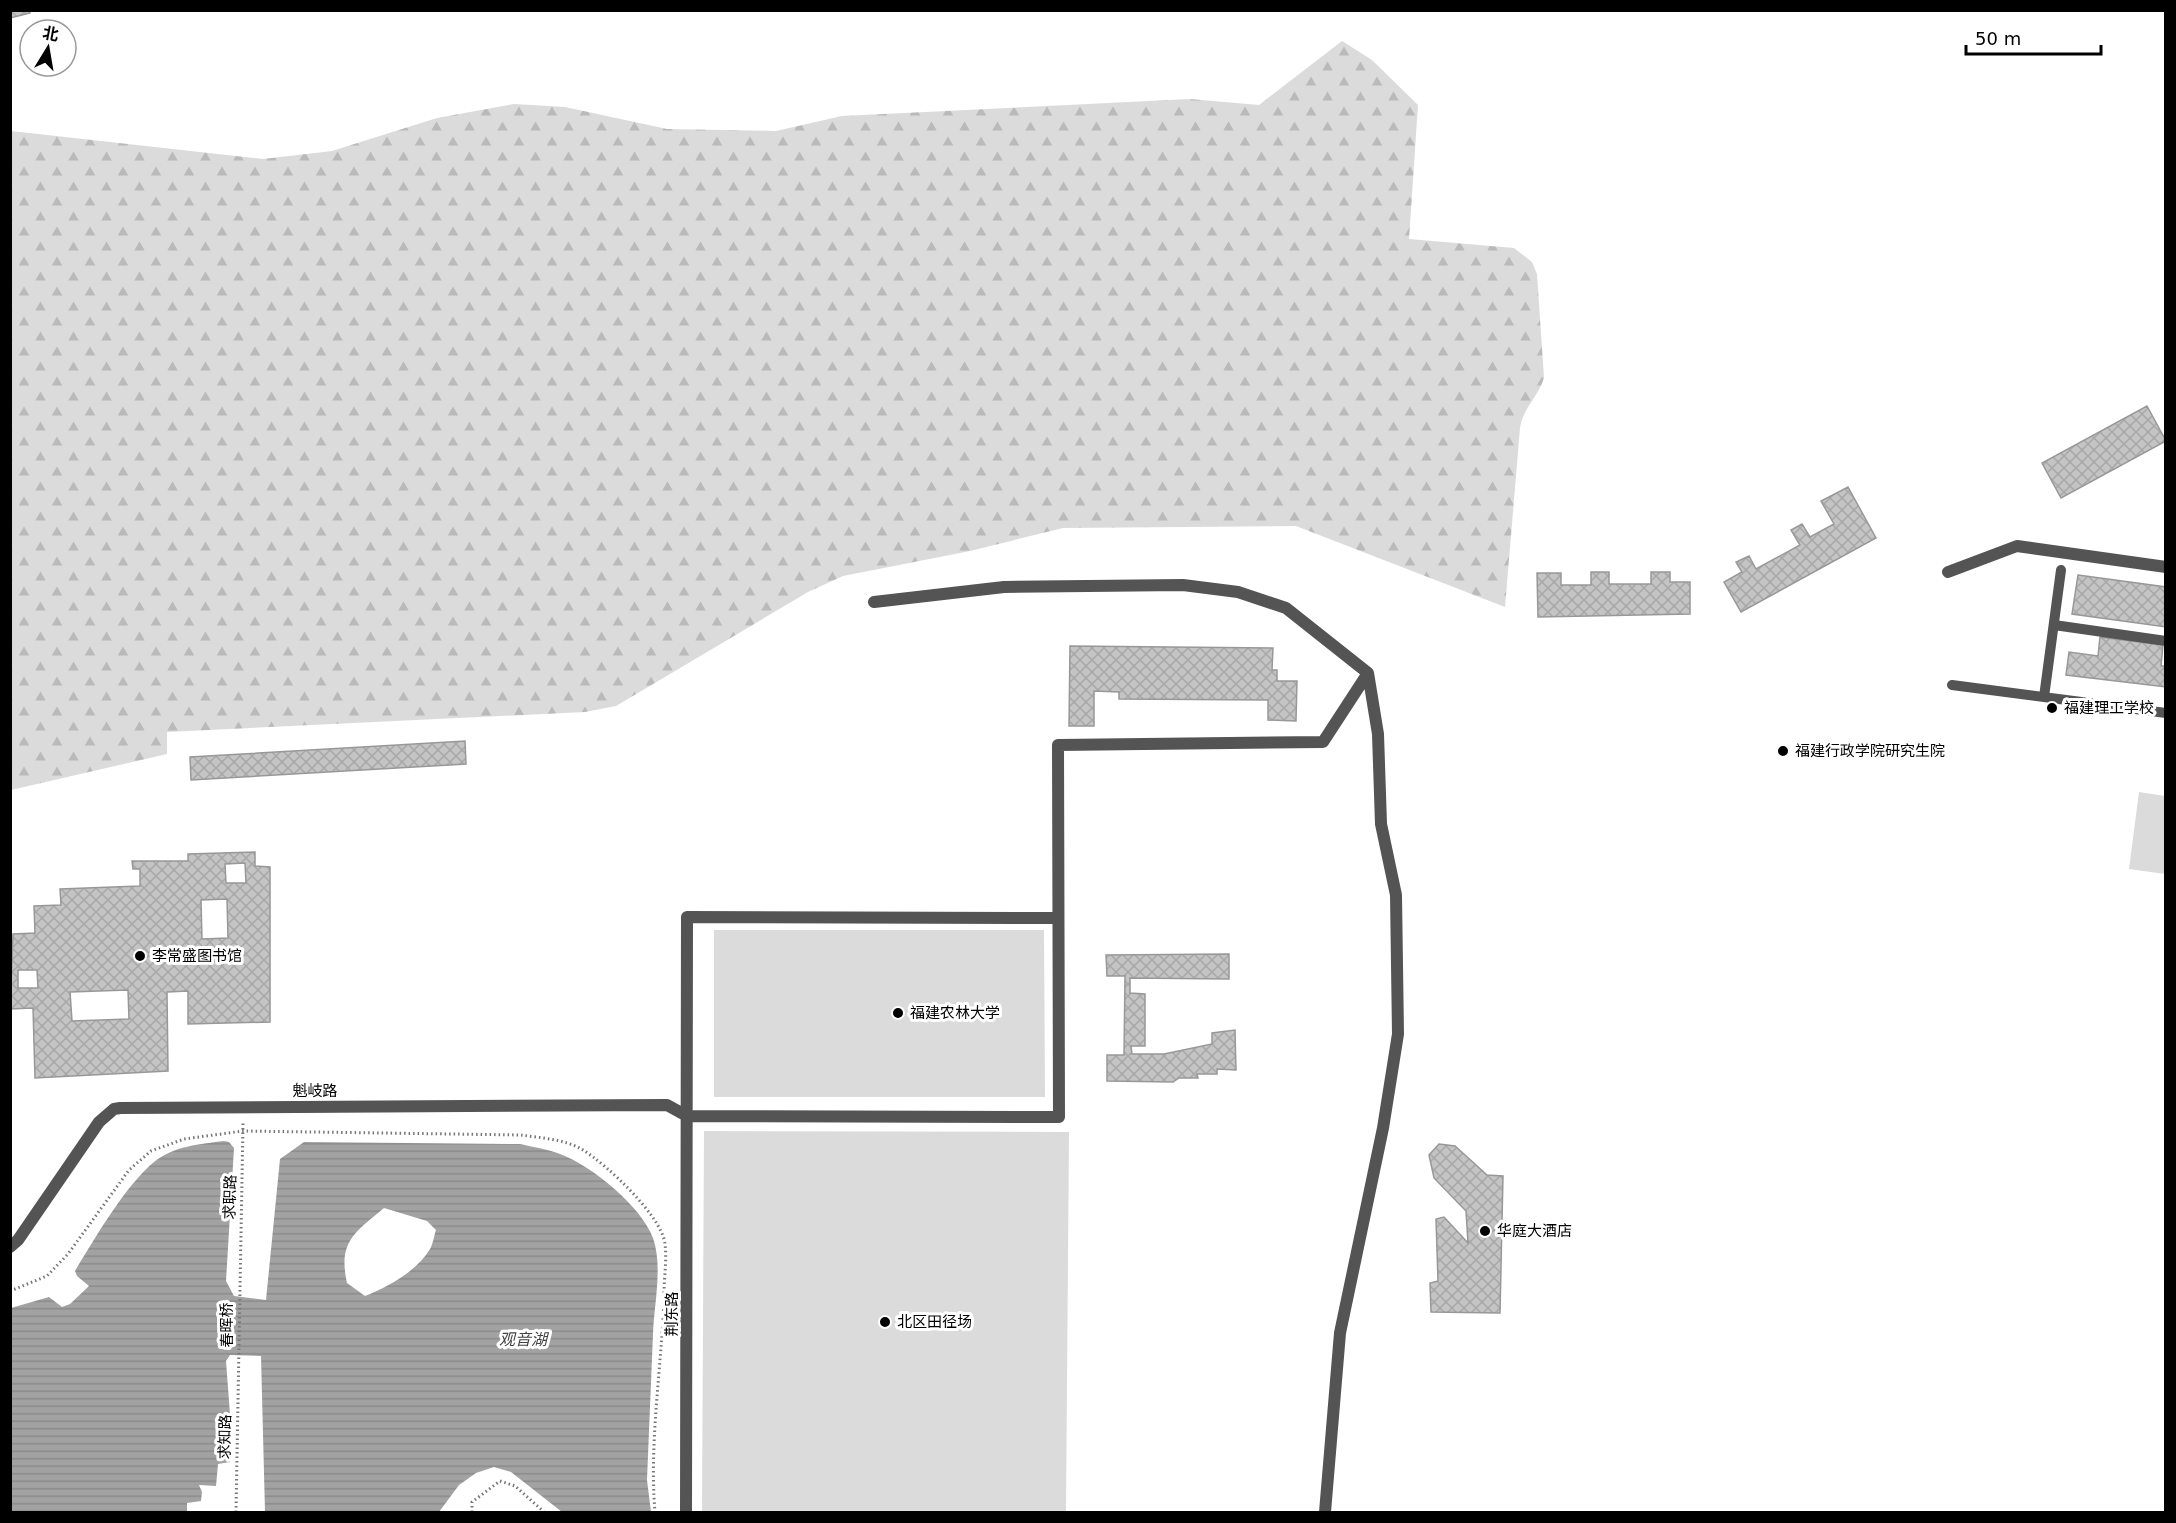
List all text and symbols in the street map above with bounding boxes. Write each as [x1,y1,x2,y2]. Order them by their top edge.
north arrow [18,18,78,78]
scale bar [1966,18,2101,56]
text: 北 [41,23,60,45]
text: 50 m [1975,28,2021,49]
place label: 福建理工学校 [2064,699,2154,717]
marker: 福建理工学校 [2045,701,2059,715]
place label: 福建行政学院研究生院 [1795,742,1945,760]
marker: 福建行政学院研究生院 [1776,744,1790,758]
place label: 李常盛图书馆 [152,947,242,965]
marker: 李常盛图书馆 [133,949,147,963]
place label: 福建农林大学 [910,1004,1000,1022]
marker: 福建农林大学 [891,1006,905,1020]
street label: 魁岐路 [292,1082,338,1100]
street label: 求职路 [220,1174,240,1220]
place label: 华庭大酒店 [1497,1222,1572,1240]
marker: 华庭大酒店 [1478,1224,1492,1238]
street label: 荆东路 [663,1291,681,1337]
street label: 春晖桥 [218,1302,236,1348]
place label: 北区田径场 [897,1313,972,1331]
marker: 北区田径场 [878,1315,892,1329]
water label: 观音湖 [499,1330,550,1349]
street label: 求知路 [216,1414,234,1460]

